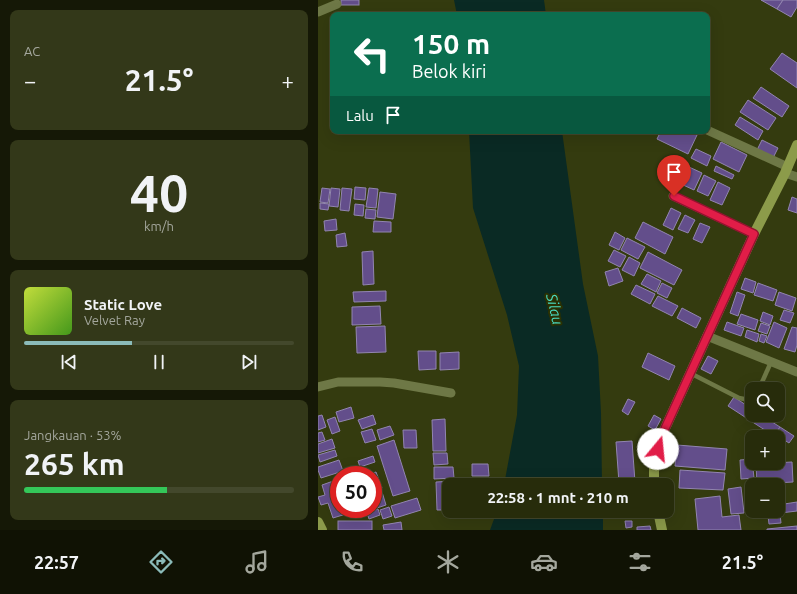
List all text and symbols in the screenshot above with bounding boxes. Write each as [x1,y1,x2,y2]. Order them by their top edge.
icon: left [346,28,398,80]
text: 150 m [412,28,490,59]
text: AC [24,44,40,58]
text: Belok kiri [412,61,486,81]
text: 21.5° [125,63,193,97]
text: − [24,68,36,93]
text: + [282,68,294,93]
icon: arrive [382,104,404,126]
text: Lalu [346,107,374,124]
pin [657,155,691,196]
icon: arrive [663,161,685,183]
text: 40 [130,164,188,222]
text: km/h [144,219,174,233]
water label: Silau [543,291,567,326]
text: Static Love [84,296,162,313]
text: Velvet Ray [84,313,145,327]
icon: previous [58,351,80,373]
icon: pause [148,351,170,373]
icon: next [238,351,260,373]
map controls [745,382,785,518]
button: search [745,382,785,422]
text: Jangkauan · 53% [24,428,122,442]
position arrow [637,428,679,470]
button: + [745,430,785,470]
text: 265 km [24,447,125,481]
speed limit sign: 50 [330,466,382,518]
button: − [745,478,785,518]
text: 22:58 · 1 mnt · 210 m [487,489,629,506]
icon: directions [147,548,175,576]
icon: music [243,548,271,576]
icon: phone [338,548,366,576]
icon: climate [434,548,462,576]
icon: car [530,548,558,576]
icon: filters [626,548,654,576]
text: 22:57 [34,552,79,572]
text: 21.5° [722,552,763,572]

